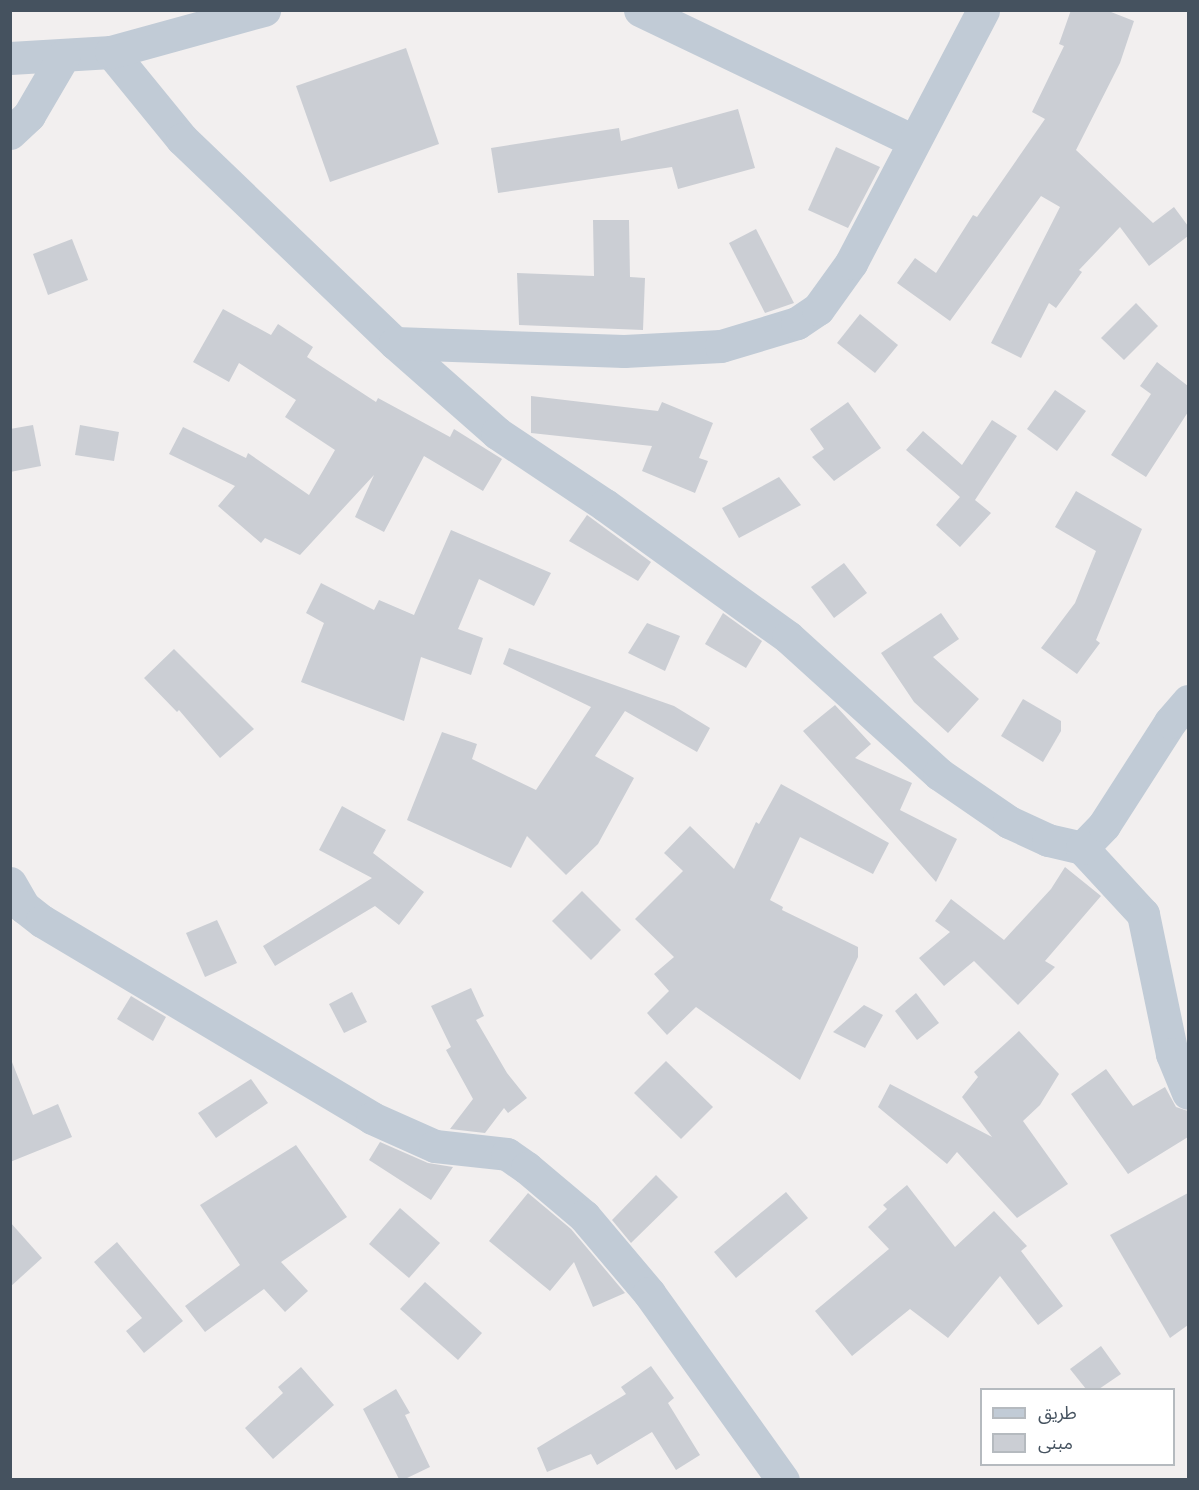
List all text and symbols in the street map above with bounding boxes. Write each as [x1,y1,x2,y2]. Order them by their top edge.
legend [980,1388,1175,1466]
text: طريق [1038,1401,1077,1424]
text: مبنى [1038,1431,1073,1454]

